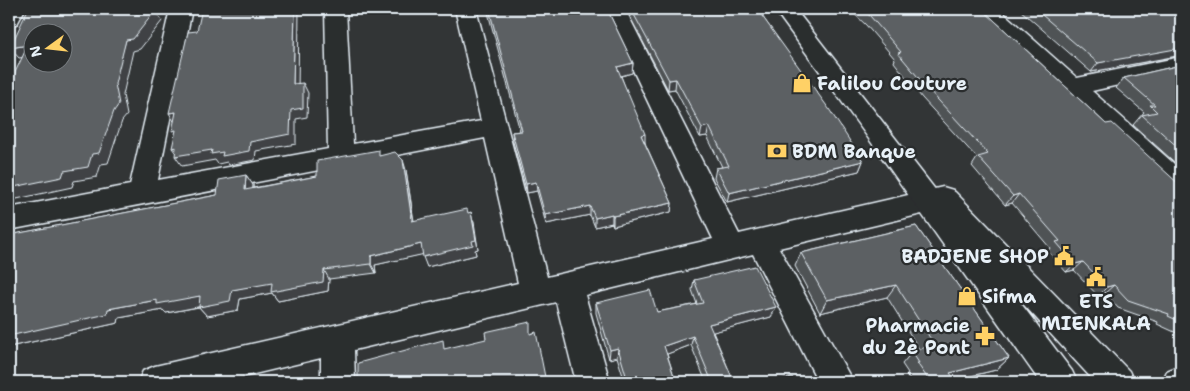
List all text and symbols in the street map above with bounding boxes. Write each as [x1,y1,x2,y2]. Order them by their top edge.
north arrow [22,22,72,72]
text: N [25,44,46,59]
place label: Falilou Couture [817,71,967,96]
shop icon: Falilou Couture [791,72,813,94]
place label: BDM Banque [792,139,916,164]
bank icon: BDM Banque [766,140,788,162]
place label: BADJENE SHOP [901,244,1049,269]
public building icon: BADJENE SHOP [1053,245,1075,267]
public building icon: ETS MIENKALA [1085,266,1107,288]
place label: Sifma [982,284,1036,309]
shop icon: Sifma [956,285,978,307]
place label: ETS MIENKALA [1041,289,1151,336]
place label: Pharmacie du 2è Pont [862,313,970,360]
pharmacy icon: Pharmacie du 2è Pont [974,325,996,347]

